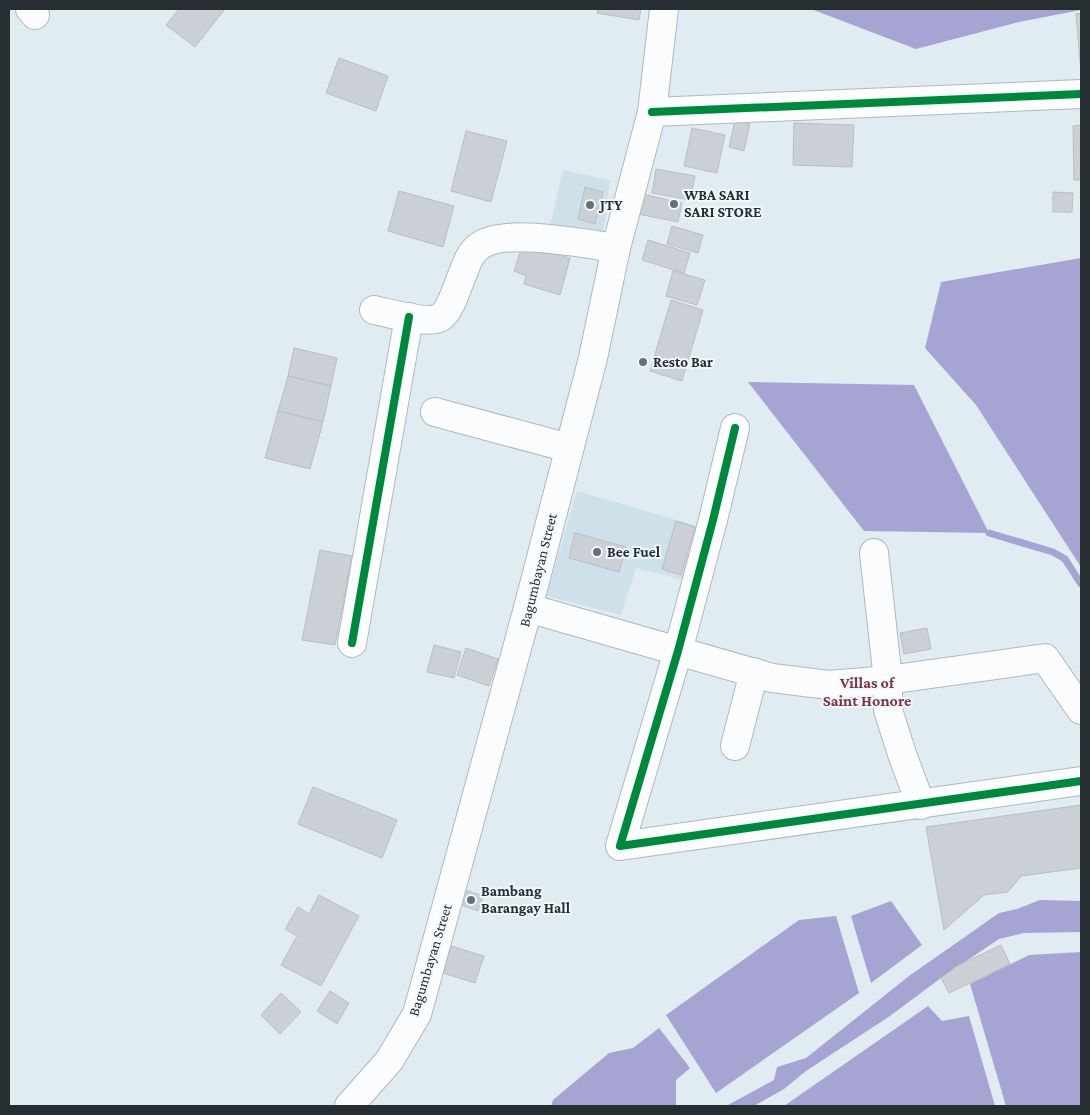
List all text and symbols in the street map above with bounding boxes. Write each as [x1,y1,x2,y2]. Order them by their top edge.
place label: WBA SARI SARI STORE [683,187,762,220]
place label: JTY [598,197,623,213]
marker: WBA SARI SARI STORE [668,198,680,210]
marker: JTY [584,199,596,211]
place label: Resto Bar [653,354,713,370]
marker: Resto Bar [637,356,649,368]
street label: Bagumbayan Street [516,510,561,629]
place label: Bee Fuel [607,544,661,560]
marker: Bee Fuel [591,546,603,558]
district label: Villas of Saint Honore [823,674,912,709]
place label: Bambang Barangay Hall [481,883,571,916]
marker: Bambang Barangay Hall [465,894,477,906]
street label: Bagumbayan Street [405,901,456,1018]

